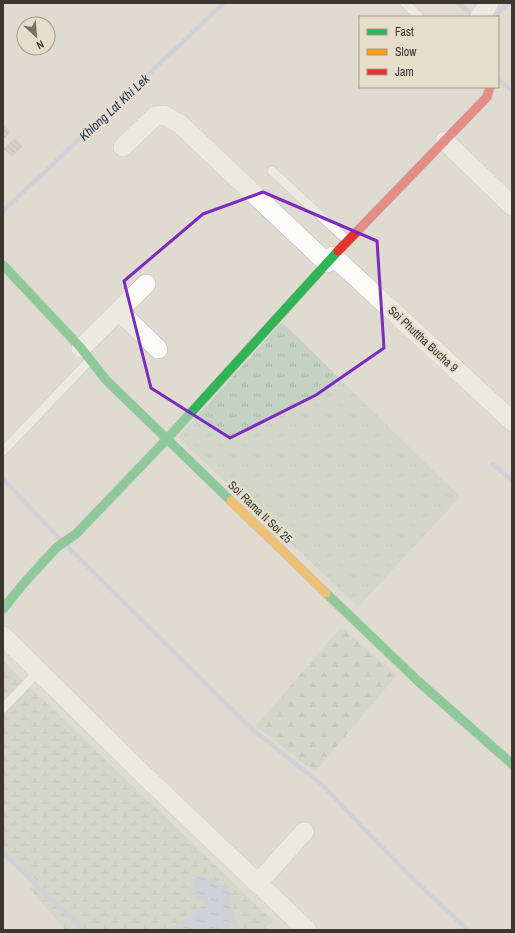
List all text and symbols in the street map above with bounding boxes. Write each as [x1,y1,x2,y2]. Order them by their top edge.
north arrow [16,16,56,56]
legend [359,16,499,88]
text: Fast [395,24,414,40]
text: N [34,37,46,53]
text: Slow [395,44,417,60]
text: Jam [395,64,414,80]
water label: Khlong Lat Khi Lek [76,70,154,144]
street label: Soi Phuttha Bucha 9 [385,302,461,376]
street label: Soi Rama II Soi 25 [225,477,296,547]

